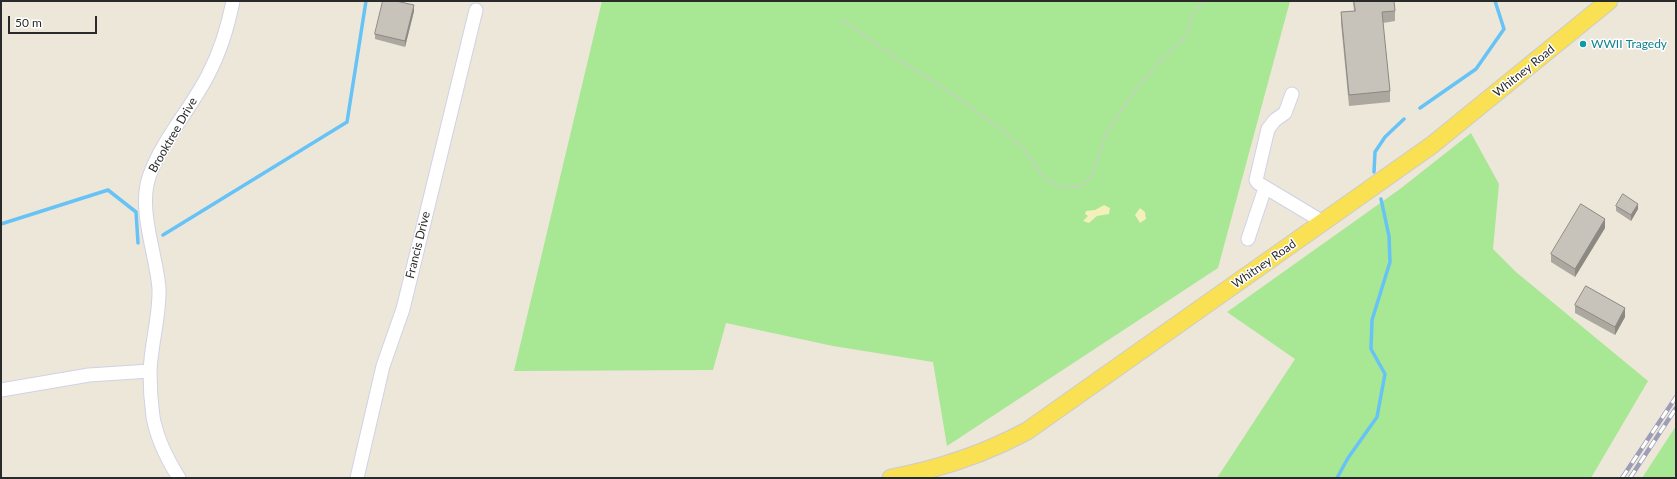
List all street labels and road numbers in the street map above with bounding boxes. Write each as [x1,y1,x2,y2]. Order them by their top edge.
street label: Whitney Road [1490,42,1558,100]
street label: Brooktree Drive [146,95,200,175]
street label: Francis Drive [403,210,433,280]
street label: Whitney Road [1229,237,1299,291]

